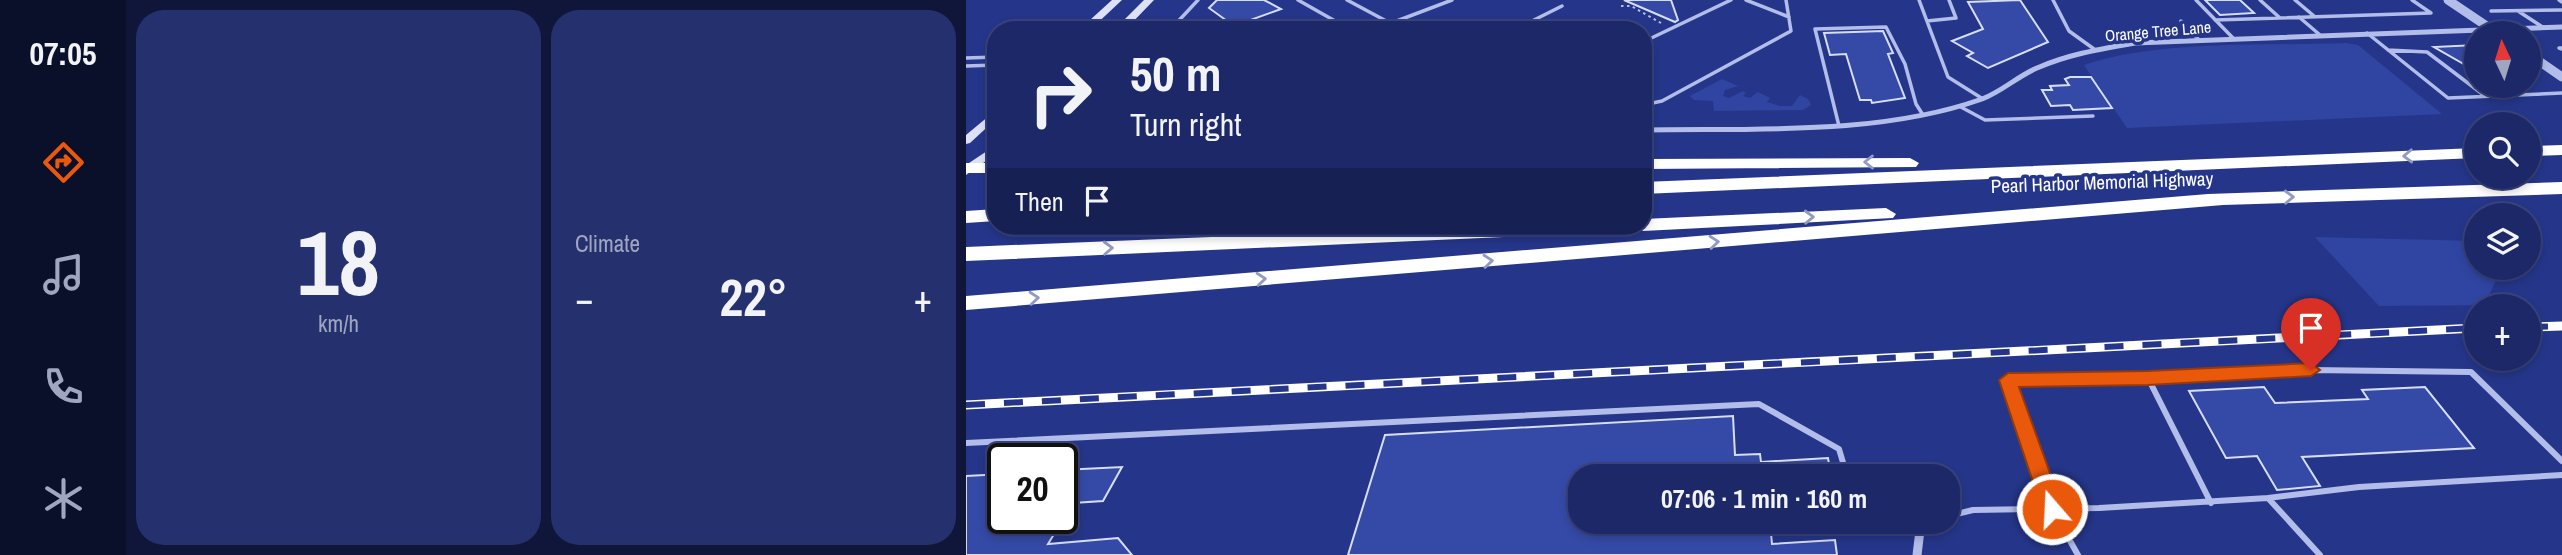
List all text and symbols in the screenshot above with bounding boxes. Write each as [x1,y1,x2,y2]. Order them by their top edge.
street label: Orange Tree Lane [2104,15,2212,47]
north arrow [2464,21,2541,98]
map controls [2464,21,2541,371]
text: 07:05 [29,32,97,75]
text: 50 m [1130,40,1222,106]
icon: right [1015,49,1106,140]
text: Turn right [1130,103,1242,146]
button: search [2464,112,2541,189]
icon: directions [39,138,88,187]
one-way arrow [2402,148,2413,163]
one-way arrow [1863,154,1874,170]
street label: Pearl Harbor Memorial Highway [1990,165,2214,199]
icon: arrive [1078,182,1116,220]
text: Then [1015,184,1064,219]
one-way arrow [2284,190,2295,205]
text: 18 [297,201,380,323]
button: layers [2464,203,2541,280]
one-way arrow [1804,210,1815,225]
text: Climate [575,228,640,259]
one-way arrow [1709,235,1720,250]
one-way arrow [1102,240,1113,255]
icon: music [39,250,88,299]
one-way arrow [1482,254,1493,269]
text: 22° [719,262,788,332]
one-way arrow [1256,272,1267,287]
text: − [575,273,593,324]
text: + [914,273,932,324]
one-way arrow [1029,291,1040,306]
button: + [2464,294,2541,371]
pin [2281,298,2341,370]
text: km/h [318,308,359,339]
icon: arrive [2292,309,2330,347]
icon: phone [39,362,88,411]
speed limit sign: 20 [987,443,1078,534]
position arrow [2015,472,2089,546]
icon: climate [39,474,88,523]
text: 07:06 · 1 min · 160 m [1661,481,1867,516]

